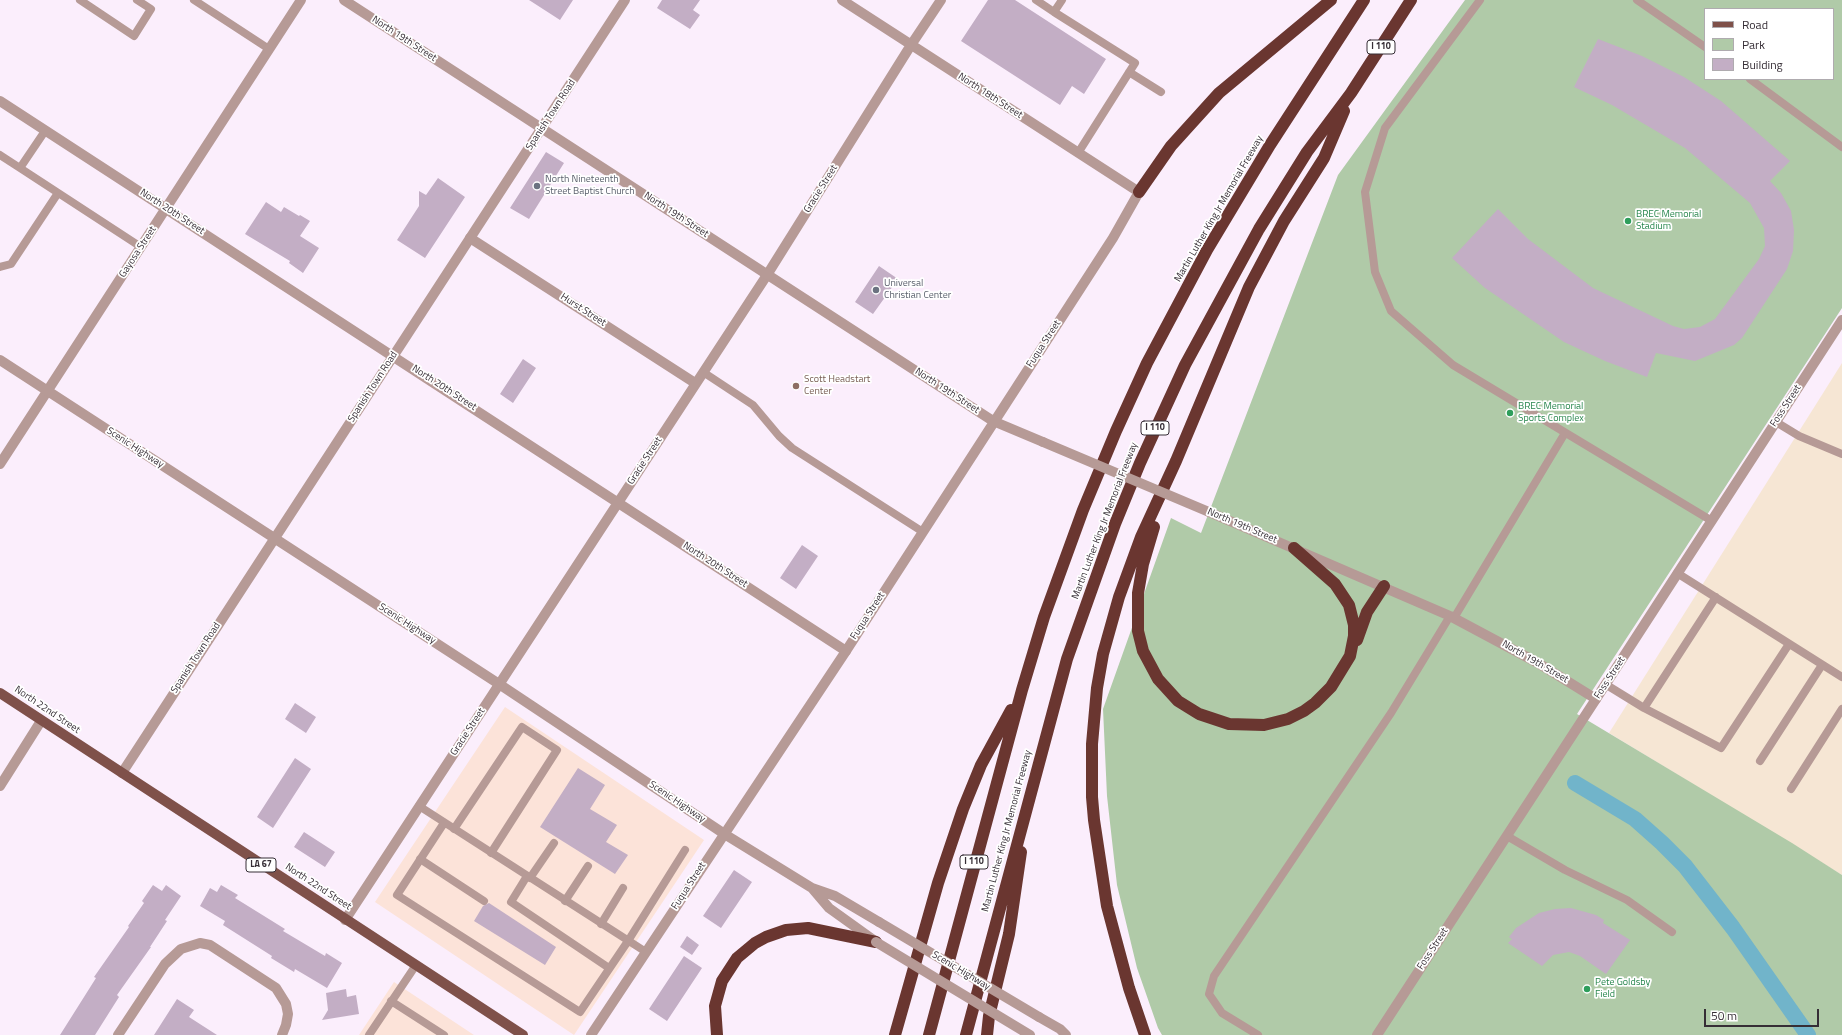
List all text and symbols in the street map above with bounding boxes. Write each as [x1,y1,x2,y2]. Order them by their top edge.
legend [1704,8,1834,80]
street label: North 19th Street [369,14,439,64]
text: Road [1742,15,1768,34]
text: Park [1742,35,1765,54]
road number: I 110 [1367,40,1395,54]
text: Building [1742,55,1783,74]
street label: North 18th Street [955,71,1025,121]
street label: Spanish Town Road [524,77,578,153]
street label: Martin Luther King Jr Memorial Freeway [1172,134,1266,284]
street label: Gracie Street [802,163,840,215]
place label: North Nineteenth Street Baptist Church [545,174,635,198]
marker: North Nineteenth Street Baptist Church [532,181,542,191]
street label: North 20th Street [137,187,207,237]
street label: North 19th Street [641,190,711,240]
place label: BREC Memorial Stadium [1636,209,1701,232]
marker: BREC Memorial Stadium [1623,216,1633,226]
street label: Gayosa Street [117,224,159,280]
place label: Universal Christian Center [884,278,951,302]
marker: Universal Christian Center [871,285,881,295]
street label: Hurst Street [558,291,608,329]
street label: Fuqua Street [1024,318,1064,370]
street label: Spanish Town Road [346,349,400,425]
street label: North 20th Street [409,363,479,413]
street label: North 19th Street [912,366,982,416]
place label: Scott Headstart Center [804,374,870,398]
marker: Scott Headstart Center [791,381,801,391]
street label: Foss Street [1768,383,1804,429]
place label: BREC Memorial Sports Complex [1518,401,1584,424]
marker: BREC Memorial Sports Complex [1505,408,1515,418]
road number: I 110 [1141,421,1169,435]
street label: Scenic Highway [104,425,166,471]
street label: Gracie Street [625,435,665,487]
street label: Martin Luther King Jr Memorial Freeway [1069,441,1141,601]
street label: North 19th Street [1205,506,1279,546]
street label: North 20th Street [680,540,750,590]
street label: Fuqua Street [848,590,888,642]
street label: Scenic Highway [376,601,438,647]
street label: Spanish Town Road [169,620,223,696]
street label: North 19th Street [1500,638,1570,686]
street label: Foss Street [1592,655,1628,701]
street label: North 22nd Street [12,684,82,736]
street label: Gracie Street [448,706,488,758]
street label: Martin Luther King Jr Memorial Freeway [980,749,1034,913]
street label: Scenic Highway [646,779,708,825]
road number: I 110 [960,855,988,869]
road number: LA 67 [246,858,276,872]
street label: Fuqua Street [669,860,709,912]
street label: North 22nd Street [283,861,353,913]
street label: Foss Street [1415,926,1451,972]
street label: Scenic Highway [930,949,992,993]
place label: Pete Goldsby Field [1595,977,1650,1000]
marker: Pete Goldsby Field [1582,984,1592,994]
scale bar [1706,1001,1821,1027]
text: 50 m [1711,1006,1737,1025]

